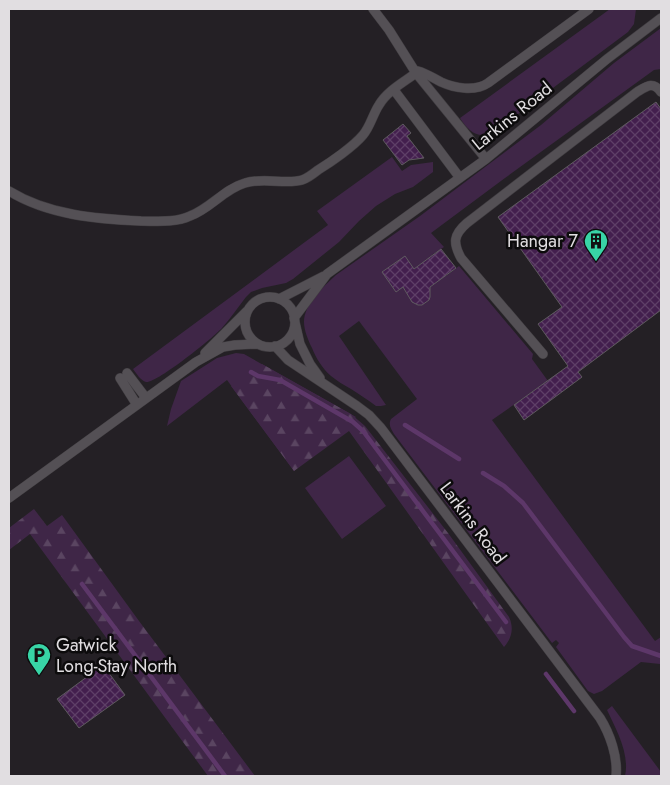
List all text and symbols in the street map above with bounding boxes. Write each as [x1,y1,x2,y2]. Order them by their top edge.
street label: Larkins Road [466,76,558,156]
place label: Hangar 7 [507,228,579,254]
building icon: Hangar 7 [583,228,609,262]
street label: Larkins Road [434,477,512,569]
place label: Gatwick Long-Stay North [56,632,177,679]
parking icon: Gatwick Long-Stay North [26,642,52,676]

